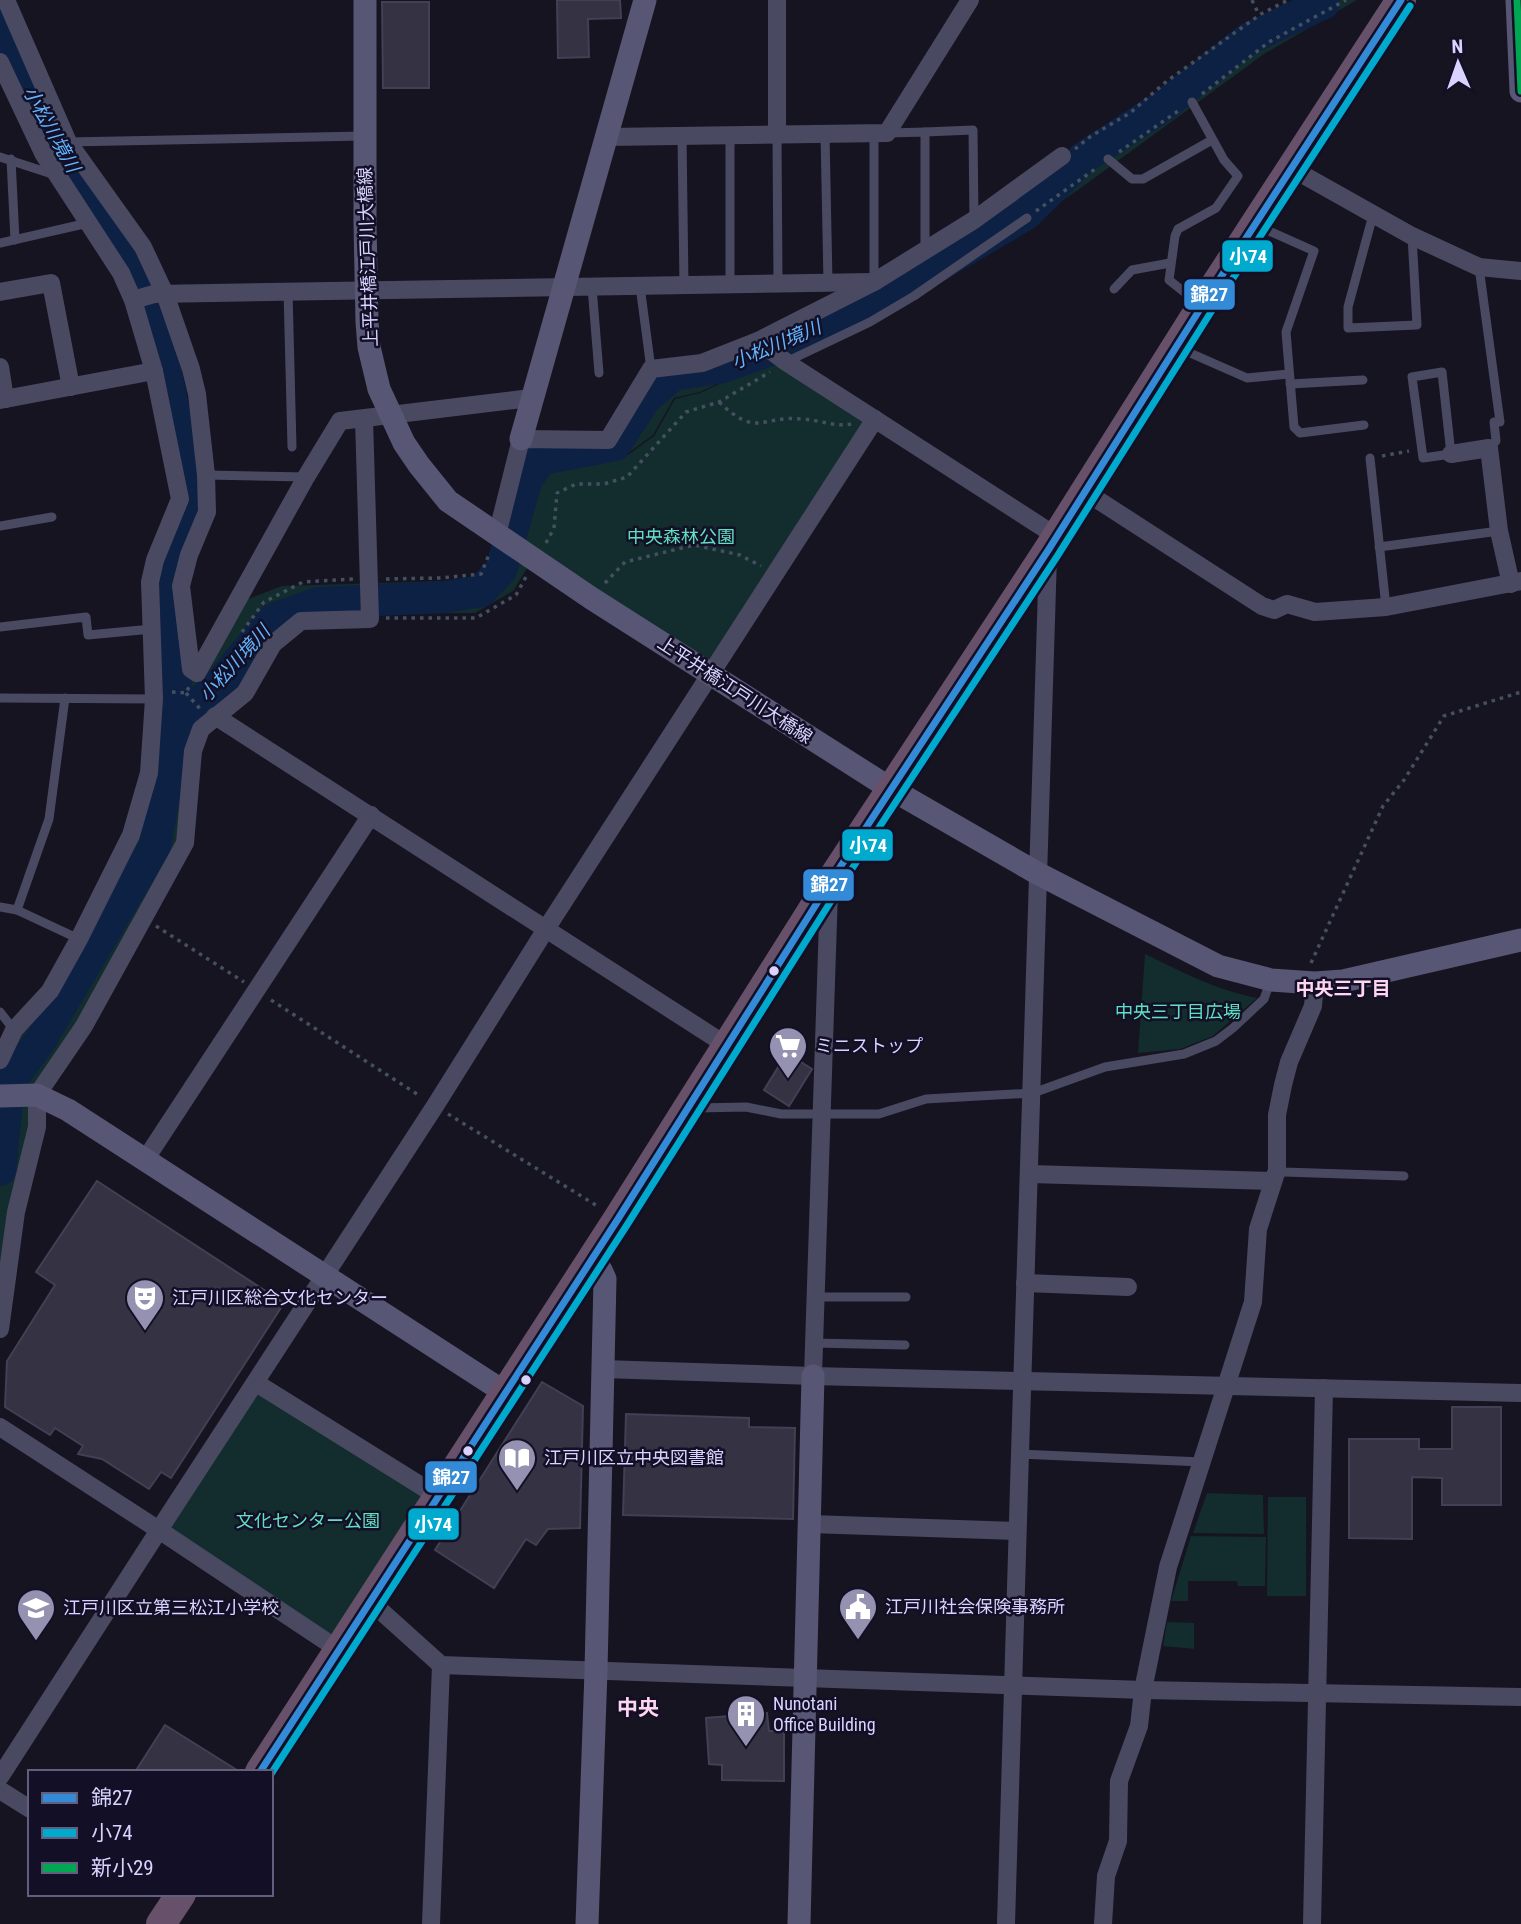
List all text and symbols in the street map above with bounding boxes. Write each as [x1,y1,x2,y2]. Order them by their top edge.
north arrow [1423,28,1493,98]
text: N [1451,35,1464,58]
water label: 小松川境川 [18,82,86,178]
street label: 上平井橋江戸川大橋線 [354,167,381,347]
line badge: 小74 [1221,239,1274,273]
text: 小74 [1229,245,1267,268]
line badge: 錦27 [1183,278,1236,311]
text: 錦27 [1190,283,1228,306]
water label: 小松川境川 [728,315,826,374]
park label: 中央森林公園 [627,526,735,547]
water label: 小松川境川 [194,619,276,706]
street label: 上平井橋江戸川大橋線 [654,632,816,747]
line badge: 小74 [841,828,894,862]
text: 小74 [849,834,887,857]
line badge: 錦27 [802,868,855,902]
text: 錦27 [810,873,848,896]
unlabelled marker [767,964,781,978]
district label: 中央三丁目 [1295,977,1391,1000]
park label: 中央三丁目広場 [1115,1001,1241,1022]
supermarket icon: ミニストップ [767,1025,809,1080]
place label: ミニストップ [815,1035,923,1056]
theatre icon: 江戸川区総合文化センター [124,1277,166,1332]
place label: 江戸川区総合文化センター [172,1287,388,1308]
unlabelled marker [519,1373,533,1387]
library icon: 江戸川区立中央図書館 [496,1437,538,1492]
unlabelled marker [461,1444,475,1458]
place label: 江戸川区立中央図書館 [544,1447,724,1468]
line badge: 錦27 [424,1460,478,1494]
text: 錦27 [432,1466,470,1489]
line badge: 小74 [407,1507,460,1541]
park label: 文化センター公園 [236,1510,380,1531]
text: 小74 [414,1513,452,1536]
public building icon: 江戸川社会保険事務所 [837,1586,879,1641]
school or university icon: 江戸川区立第三松江小学校 [15,1587,57,1642]
place label: 江戸川社会保険事務所 [885,1596,1065,1617]
place label: 江戸川区立第三松江小学校 [63,1597,279,1618]
building icon: Nunotani Office Building [725,1693,767,1748]
place label: Nunotani Office Building [773,1693,876,1735]
district label: 中央 [617,1696,659,1720]
legend [28,1770,273,1896]
text: 錦27 [91,1786,133,1810]
text: 小74 [91,1821,133,1845]
text: 新小29 [91,1856,154,1880]

